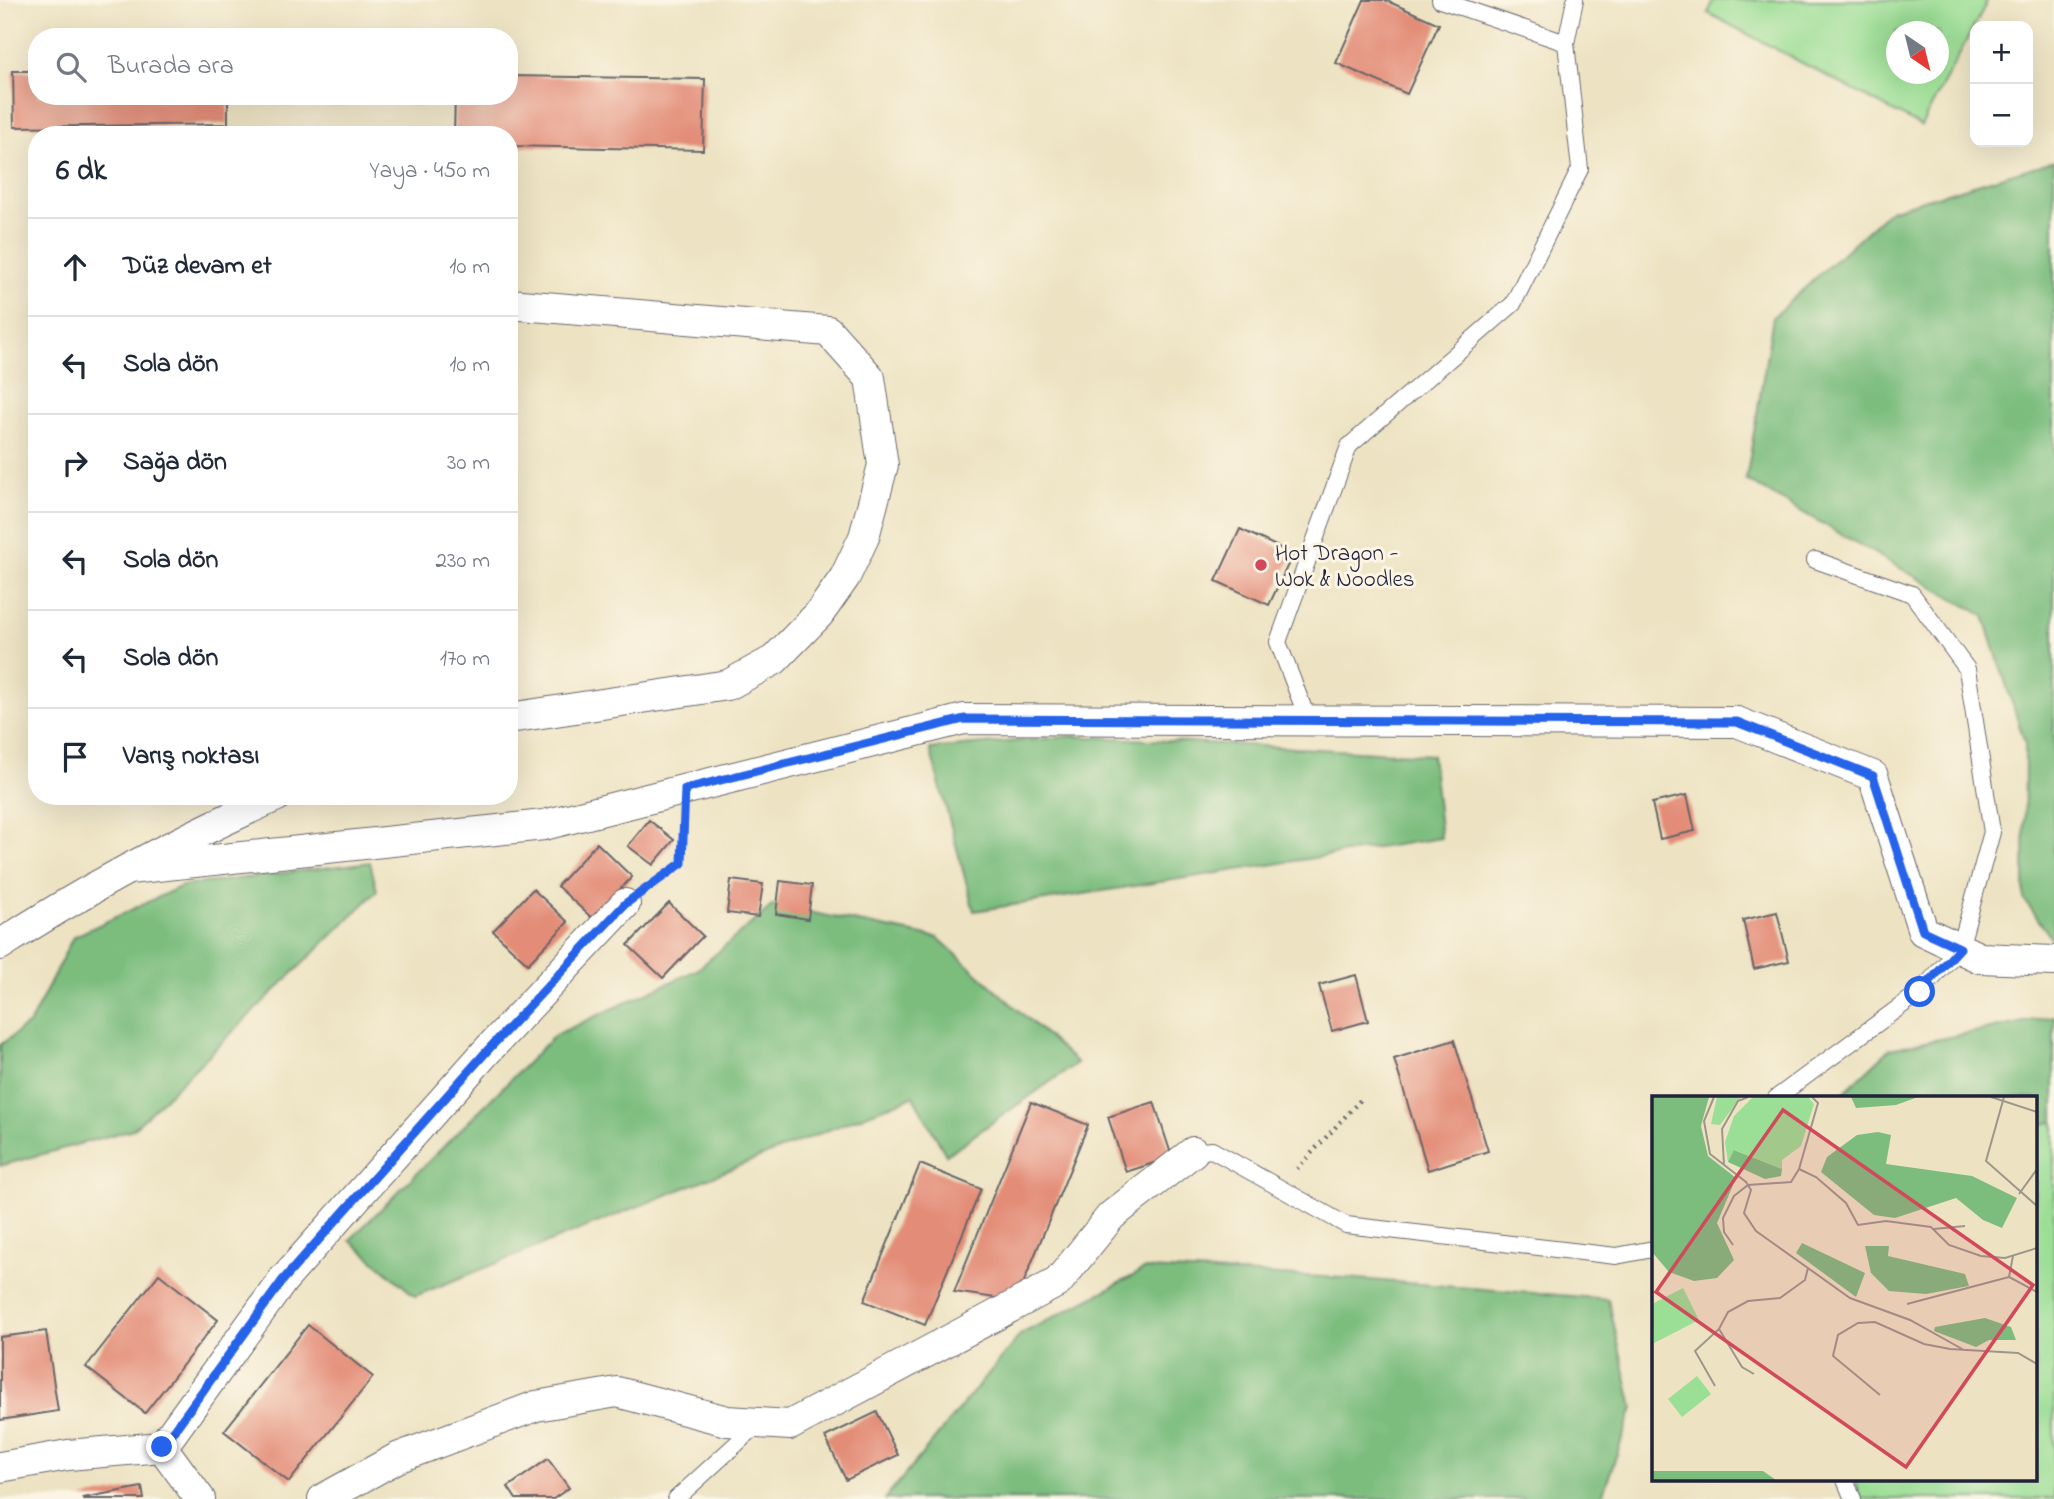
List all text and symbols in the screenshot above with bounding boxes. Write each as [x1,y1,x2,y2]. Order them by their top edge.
north arrow [1886,21,1949,84]
map controls [1970,21,2033,147]
button: + [1970,21,2033,84]
search box [28,28,518,105]
icon: search [52,48,90,86]
text: Burada ara [108,48,234,86]
button: − [1970,84,2033,147]
text: 6 dk [56,150,107,194]
text: Yaya · 450 m [369,155,490,188]
icon: ahead [56,248,94,286]
text: Düz devam et [123,248,272,286]
text: 10 m [449,251,490,284]
icon: left [56,346,94,384]
text: Sola dön [123,346,218,384]
text: 10 m [449,349,490,382]
icon: right [56,444,94,482]
text: Sağa dön [123,444,227,482]
text: 30 m [447,447,490,480]
place label: Hot Dragon - Wok & Noodles [1275,538,1414,597]
icon: left [56,542,94,580]
text: Sola dön [123,542,218,580]
text: 230 m [436,545,490,578]
marker: Hot Dragon - Wok & Noodles [1253,557,1269,573]
icon: left [56,640,94,678]
text: Sola dön [123,640,218,678]
text: 170 m [440,643,490,676]
icon: arrive [56,738,94,776]
text: Varış noktası [123,738,259,776]
route start [1904,976,1935,1007]
inset map [1652,1096,2036,1482]
route end [146,1431,177,1462]

